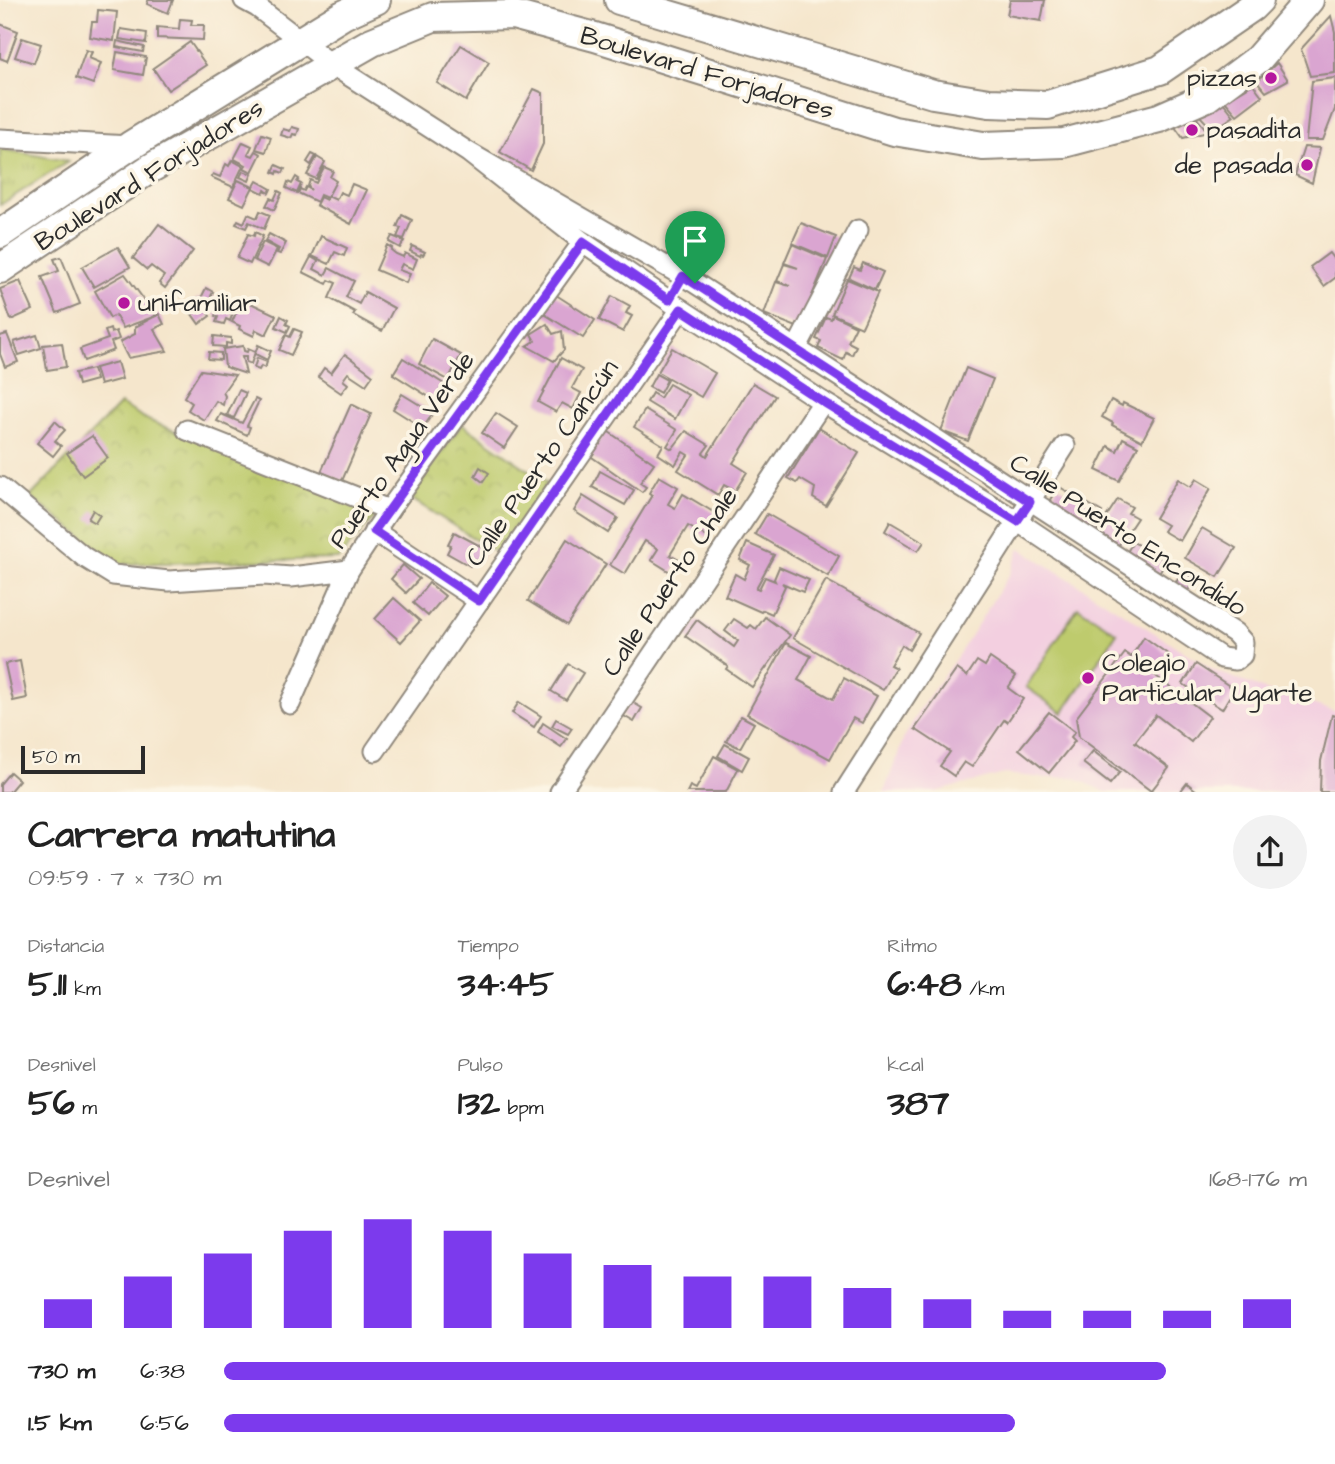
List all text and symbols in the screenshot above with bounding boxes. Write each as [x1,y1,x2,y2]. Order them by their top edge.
street label: Boulevard Forjadores [576,17,838,129]
place label: pizzas [1187,60,1257,96]
marker: pizzas [1263,70,1279,86]
street label: Boulevard Forjadores [28,90,270,260]
place label: pasadita [1206,112,1301,148]
marker: pasadita [1184,122,1200,138]
place label: de pasada [1175,147,1293,183]
marker: de pasada [1299,157,1315,173]
pin [665,211,725,283]
icon: arrive [676,222,714,260]
place label: unifamiliar [138,285,257,321]
marker: unifamiliar [116,295,132,311]
street label: Puerto Agua Verde [321,344,485,557]
street label: Calle Puerto Cancún [457,352,627,574]
street label: Calle Puerto Encondido [1003,445,1254,625]
street label: Calle Puerto Chale [593,480,747,684]
place label: Colegio Particular Ugarte [1102,645,1313,713]
marker: Colegio Particular Ugarte [1080,670,1096,686]
scale bar [21,743,145,775]
text: 50 m [32,744,80,771]
text: Carrera matutina [28,810,335,862]
button: share [1233,815,1307,889]
text: 09:59 · 7 × 730 m [28,862,221,894]
text: Distancia [28,933,104,960]
text: Tiempo [458,933,519,960]
text: Ritmo [887,933,937,960]
text: 5.11 [28,960,67,1009]
text: 34:45 [458,960,554,1009]
text: 6:48 [887,960,962,1009]
text: km [67,976,101,1003]
text: /km [962,976,1004,1003]
text: Desnivel [28,1052,96,1079]
text: Pulso [458,1052,503,1079]
text: kcal [887,1052,924,1079]
text: 56 [28,1079,75,1128]
text: 132 [458,1079,500,1128]
text: 387 [887,1079,949,1128]
text: m [75,1095,97,1122]
text: bpm [500,1095,544,1122]
text: Desnivel [28,1163,110,1195]
text: 168–176 m [1209,1163,1307,1195]
text: 730 m [28,1355,95,1387]
text: 6:38 [140,1355,185,1387]
text: 1.5 km [28,1407,92,1439]
text: 6:56 [140,1407,189,1439]

